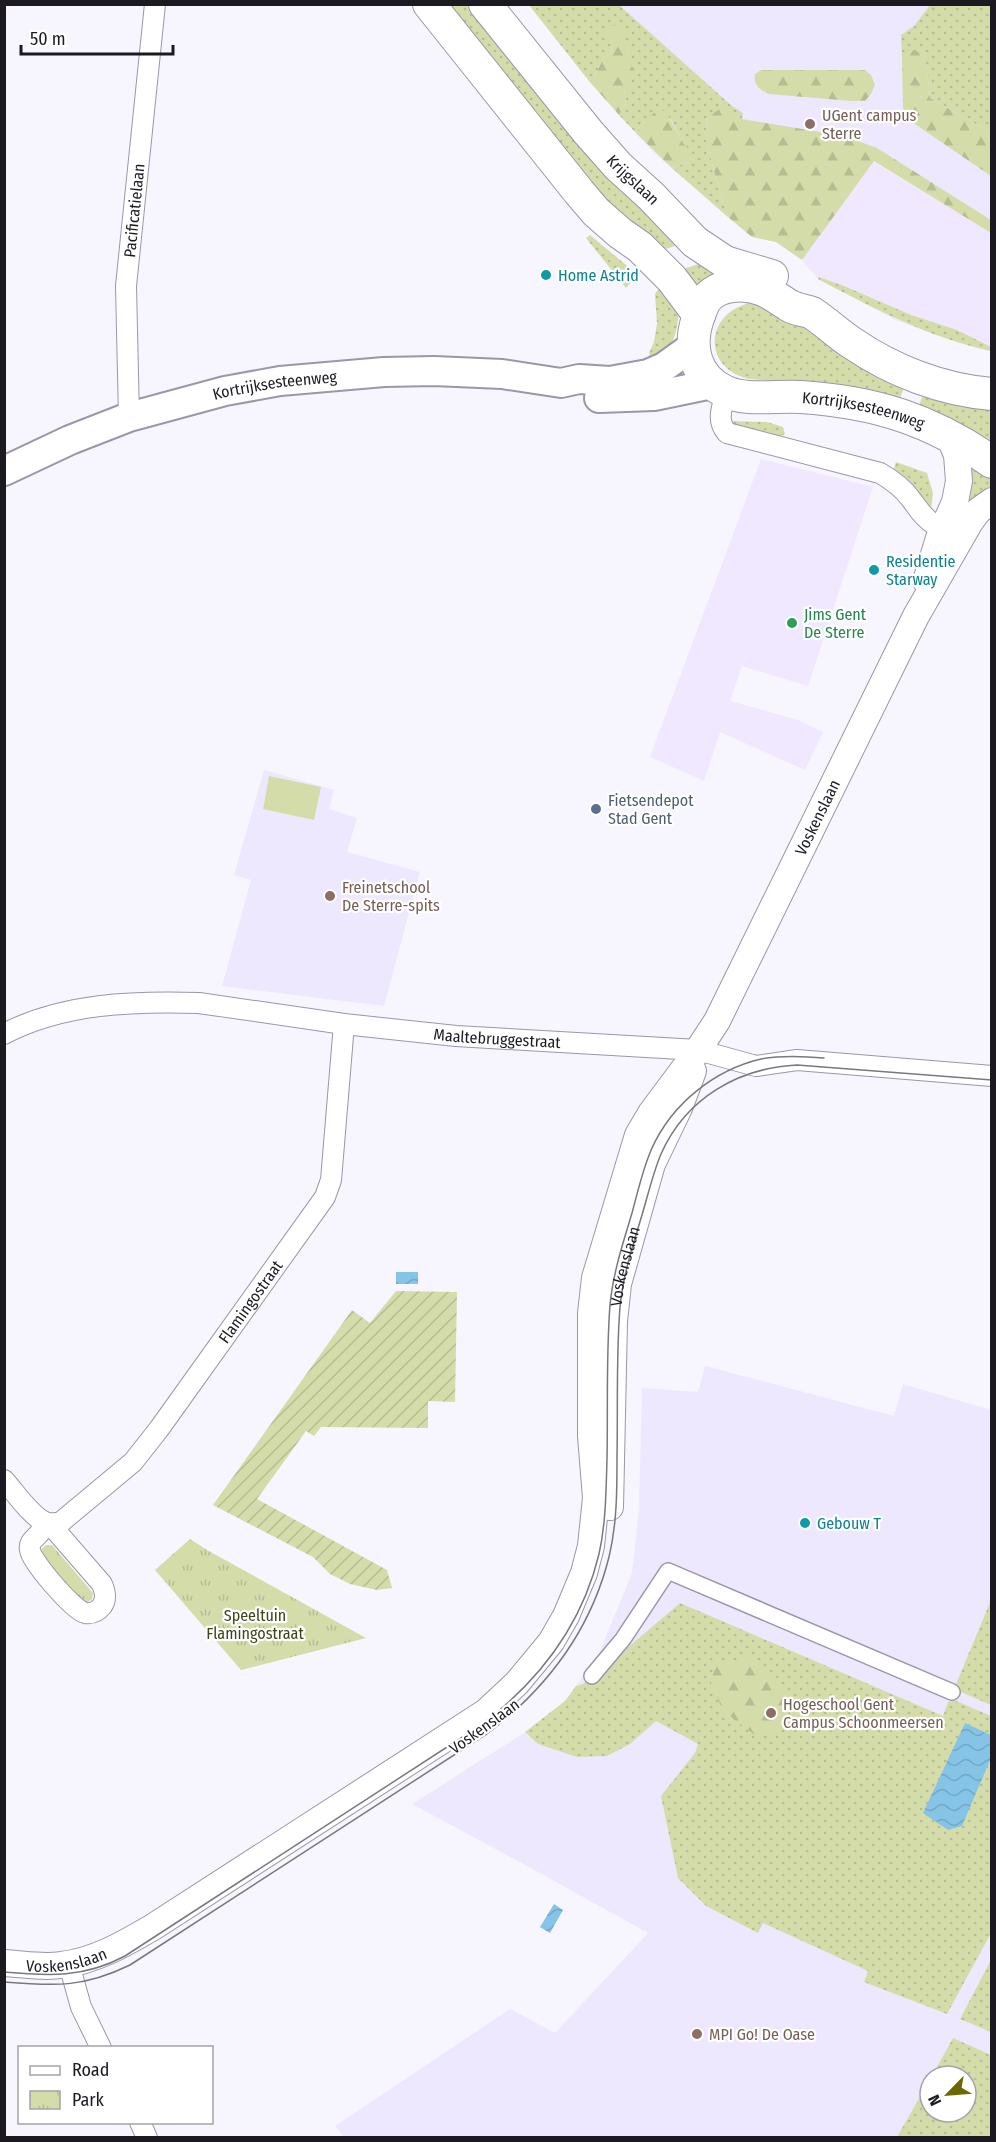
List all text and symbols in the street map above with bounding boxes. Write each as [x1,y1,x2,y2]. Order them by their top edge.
scale bar [21,18,172,56]
text: 50 m [30,28,66,50]
place label: UGent campus Sterre [822,106,917,143]
marker: UGent campus Sterre [803,117,817,131]
street label: Krijgslaan [603,151,663,209]
street label: Pacificatielaan [120,162,149,259]
place label: Home Astrid [558,266,639,285]
marker: Home Astrid [539,268,553,282]
street label: Kortrijksesteenweg [211,367,338,404]
street label: Kortrijksesteenweg [802,388,928,433]
place label: Residentie Starway [886,552,955,589]
marker: Residentie Starway [867,563,881,577]
place label: Jims Gent De Sterre [804,605,867,642]
marker: Jims Gent De Sterre [785,616,799,630]
street label: Voskenslaan [791,777,844,858]
place label: Fietsendepot Stad Gent [608,791,694,828]
marker: Fietsendepot Stad Gent [589,802,603,816]
place label: Freinetschool De Sterre-spits [342,878,440,915]
marker: Freinetschool De Sterre-spits [323,889,337,903]
street label: Maaltebruggestraat [433,1025,562,1052]
street label: Voskenslaan [607,1224,644,1307]
street label: Flamingostraat [215,1256,287,1347]
place label: Gebouw T [817,1514,882,1533]
marker: Gebouw T [798,1516,812,1530]
park label: Speeltuin Flamingostraat [206,1606,304,1643]
street label: Voskenslaan [446,1695,523,1758]
place label: Hogeschool Gent Campus Schoonmeersen [783,1695,944,1732]
marker: Hogeschool Gent Campus Schoonmeersen [764,1706,778,1720]
street label: Voskenslaan [25,1944,110,1976]
place label: MPI Go! De Oase [709,2025,815,2044]
marker: MPI Go! De Oase [690,2027,704,2041]
legend [18,2046,213,2124]
text: Road [72,2059,109,2081]
north arrow [918,2064,978,2124]
text: Park [72,2089,105,2111]
text: N [924,2092,945,2108]

